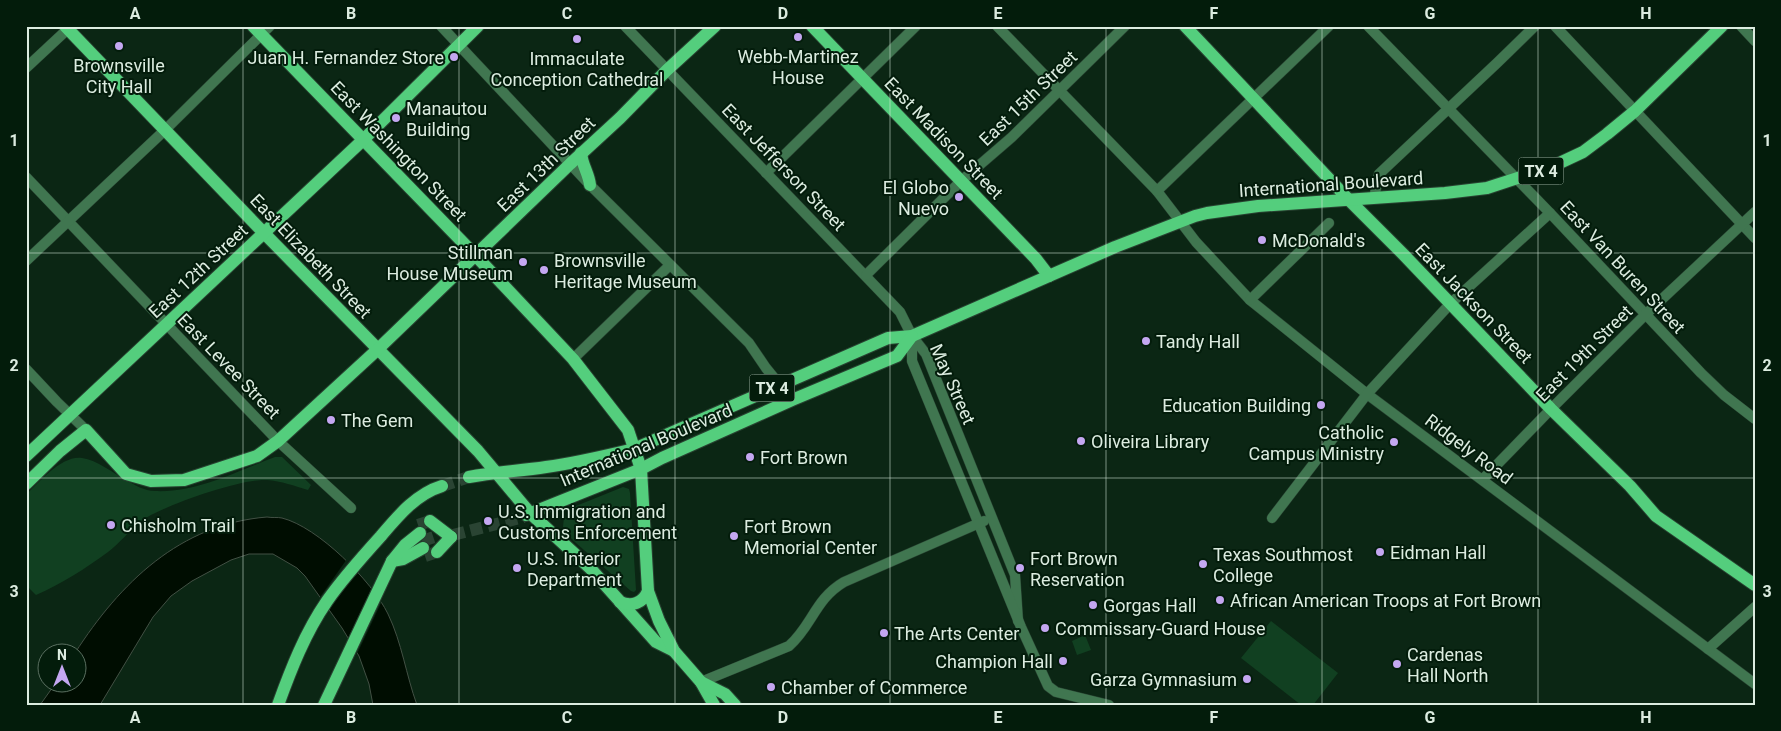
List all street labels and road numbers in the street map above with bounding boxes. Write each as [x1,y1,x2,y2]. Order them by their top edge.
street label: East 15th Street [975,46,1081,150]
street label: East Madison Street [880,73,1008,203]
street label: East Washington Street [327,77,471,225]
street label: East Jefferson Street [718,99,850,235]
street label: East 13th Street [493,112,599,216]
road number: TX 4 [1518,158,1564,185]
street label: International Boulevard [1238,167,1424,201]
street label: East Elizabeth Street [246,189,376,323]
street label: East Van Buren Street [1556,196,1690,338]
street label: East 12th Street [144,220,252,322]
street label: East Jackson Street [1411,238,1537,368]
street label: East 19th Street [1531,300,1637,406]
street label: East Levee Street [173,309,285,423]
street label: May Street [926,341,980,428]
road number: TX 4 [750,374,794,402]
street label: International Boulevard [557,399,735,491]
street label: Ridgely Road [1421,409,1517,489]

